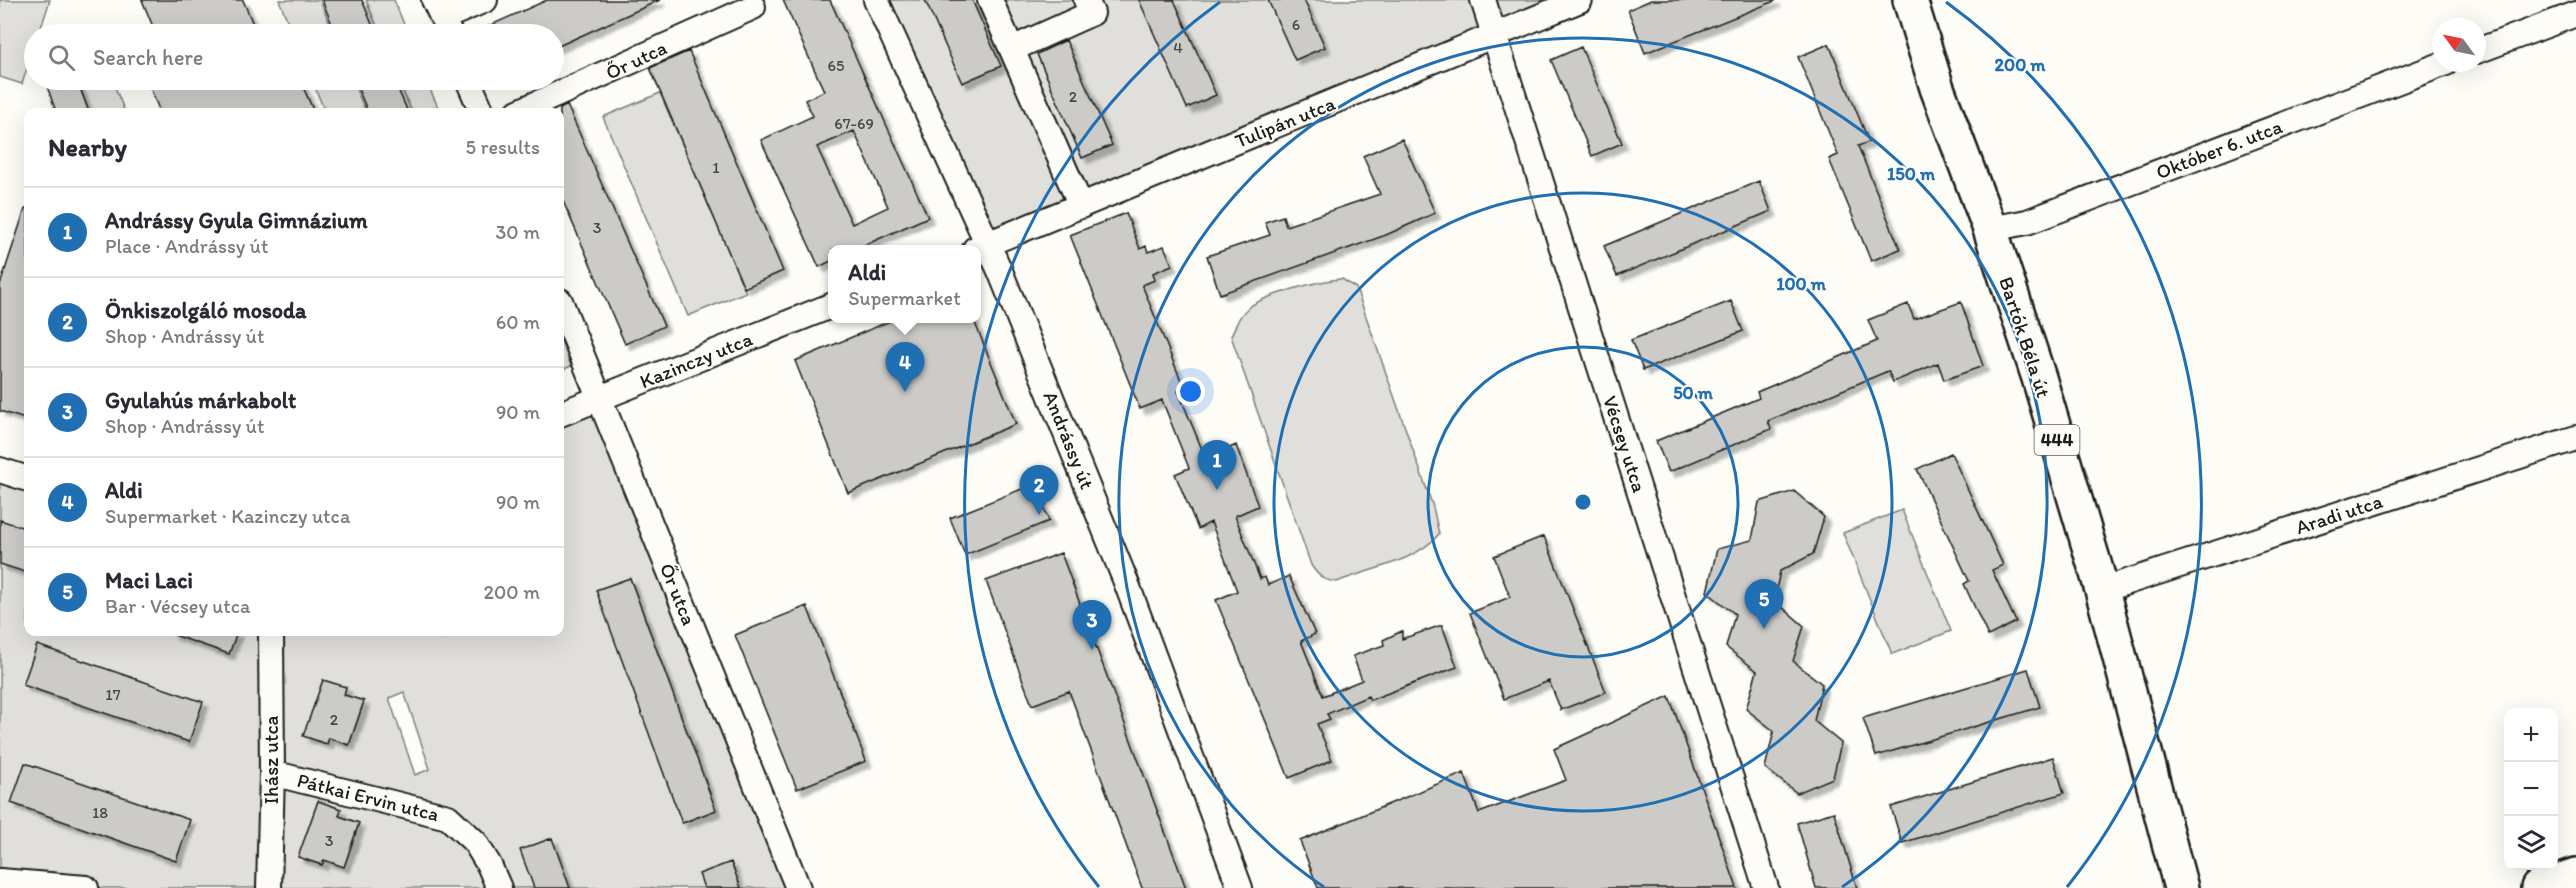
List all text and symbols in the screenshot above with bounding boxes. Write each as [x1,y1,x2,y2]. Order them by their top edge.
house number: 6 [1292,15,1300,34]
north arrow [2432,18,2486,72]
search box [24,24,564,90]
street label: Őr utca [602,35,671,85]
house number: 4 [1173,38,1183,57]
icon: search [45,41,78,74]
text: Search here [93,44,203,71]
text: 200 m [1995,54,2046,76]
house number: 65 [828,56,844,75]
house number: 2 [1069,87,1078,106]
street label: Tulipán utca [1231,91,1339,153]
house number: 67-69 [834,114,874,133]
street label: Október 6. utca [2153,114,2286,184]
text: Nearby [48,131,127,163]
text: 5 results [466,135,540,159]
house number: 1 [712,158,720,177]
text: 150 m [1887,163,1936,185]
text: Andrássy Gyula Gimnázium [105,207,367,234]
house number: 3 [593,218,602,237]
text: 1 [63,220,72,244]
text: 30 m [495,220,540,244]
text: Place · Andrássy út [105,234,268,258]
popup [828,245,981,323]
text: Aldi [848,259,886,286]
text: 100 m [1776,273,1827,295]
street label: Bartók Béla út [1994,274,2056,401]
text: Supermarket [848,286,961,310]
text: Önkiszolgáló mosoda [105,297,307,324]
text: 2 [62,310,73,334]
text: 60 m [496,310,540,334]
text: Shop · Andrássy út [105,324,264,348]
street label: Kazinczy utca [636,326,756,393]
pin: 4 [886,342,924,392]
your location [1176,377,1205,406]
text: 50 m [1673,382,1714,404]
text: Gyulahús márkabolt [105,387,296,414]
street label: Andrássy út [1038,388,1100,492]
street label: Vécsey utca [1598,393,1652,496]
text: 3 [62,400,73,424]
text: 90 m [496,400,540,424]
text: Shop · Andrássy út [105,414,264,438]
road number: 444 [2034,425,2080,455]
pin: 1 [1198,440,1236,490]
pin: 2 [1020,466,1058,515]
text: Aldi [105,477,143,504]
street label: Aradi utca [2293,489,2386,539]
text: 4 [61,490,74,514]
text: 90 m [496,490,540,514]
centre of rings [1573,492,1593,512]
text: Supermarket · Kazinczy utca [105,504,350,528]
street label: Őr utca [655,560,701,629]
text: Maci Laci [105,567,193,594]
text: 5 [62,580,73,604]
text: 200 m [484,580,540,604]
pin: 5 [1744,580,1784,629]
text: Bar · Vécsey utca [105,594,250,618]
pin: 3 [1072,600,1112,650]
house number: 17 [105,685,121,704]
map controls [2504,708,2558,870]
button: + [2504,708,2558,762]
house number: 2 [330,710,339,729]
street label: Ihász utca [259,715,283,804]
button: − [2504,762,2558,816]
street label: Pátkai Ervin utca [295,768,441,826]
house number: 18 [92,803,108,822]
button: layers [2504,816,2558,870]
house number: 3 [325,831,334,850]

